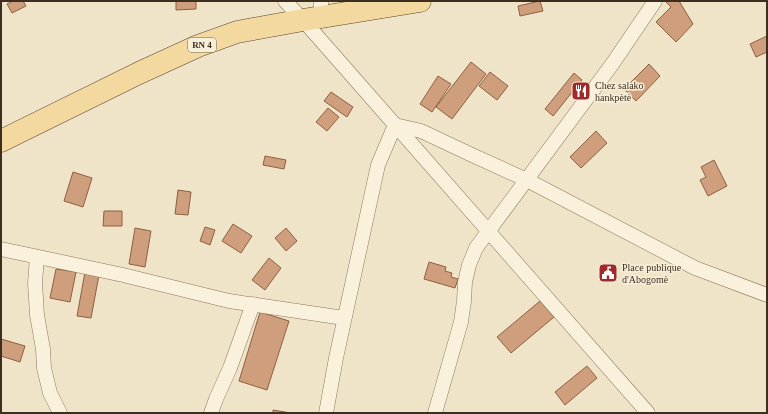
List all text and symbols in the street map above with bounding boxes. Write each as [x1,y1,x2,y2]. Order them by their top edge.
road number: RN 4 [188,38,216,52]
restaurant icon: Chez salako hankpètè [570,80,592,102]
place label: Chez salako hankpètè [595,80,644,103]
public building icon: Place publique d'Abogomè [597,262,619,284]
place label: Place publique d'Abogomè [622,262,682,285]

